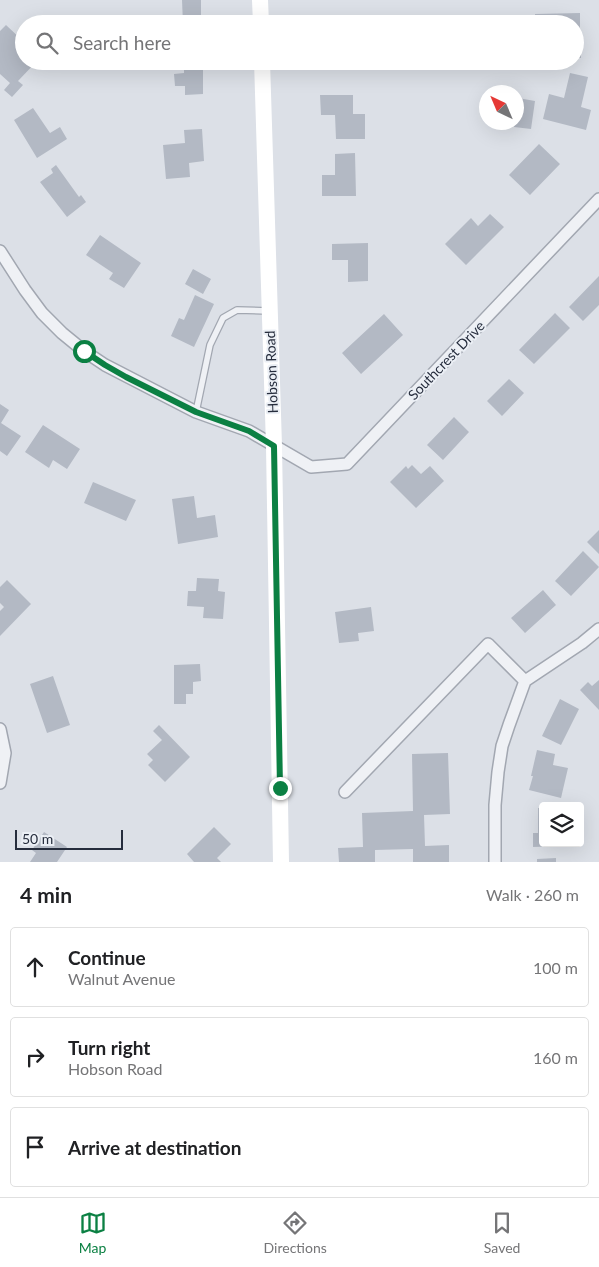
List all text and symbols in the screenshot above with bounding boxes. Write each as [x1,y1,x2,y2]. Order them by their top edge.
search box [15,15,584,70]
icon: search [33,29,61,57]
text: Search here [73,31,171,54]
north arrow [479,85,524,130]
street label: Southcrest Drive [404,317,488,403]
street label: Hobson Road [261,330,281,414]
route start [73,340,96,363]
route end [269,777,292,800]
map controls [539,802,584,847]
button: layers [539,802,584,847]
scale bar [15,827,122,850]
text: 50 m [22,830,53,847]
text: 4 min [20,882,72,907]
text: Walk · 260 m [486,885,579,904]
text: Continue [68,946,146,969]
icon: ahead [21,953,49,981]
text: 100 m [533,958,578,977]
text: Walnut Avenue [68,969,176,988]
text: Turn right [68,1036,150,1059]
icon: right [21,1043,49,1071]
text: 160 m [533,1048,578,1067]
text: Hobson Road [68,1059,163,1078]
icon: arrive [21,1133,49,1161]
text: Arrive at destination [68,1136,241,1159]
tab: Map [79,1209,107,1256]
tab: Directions [264,1209,327,1256]
tab: Saved [484,1209,520,1256]

